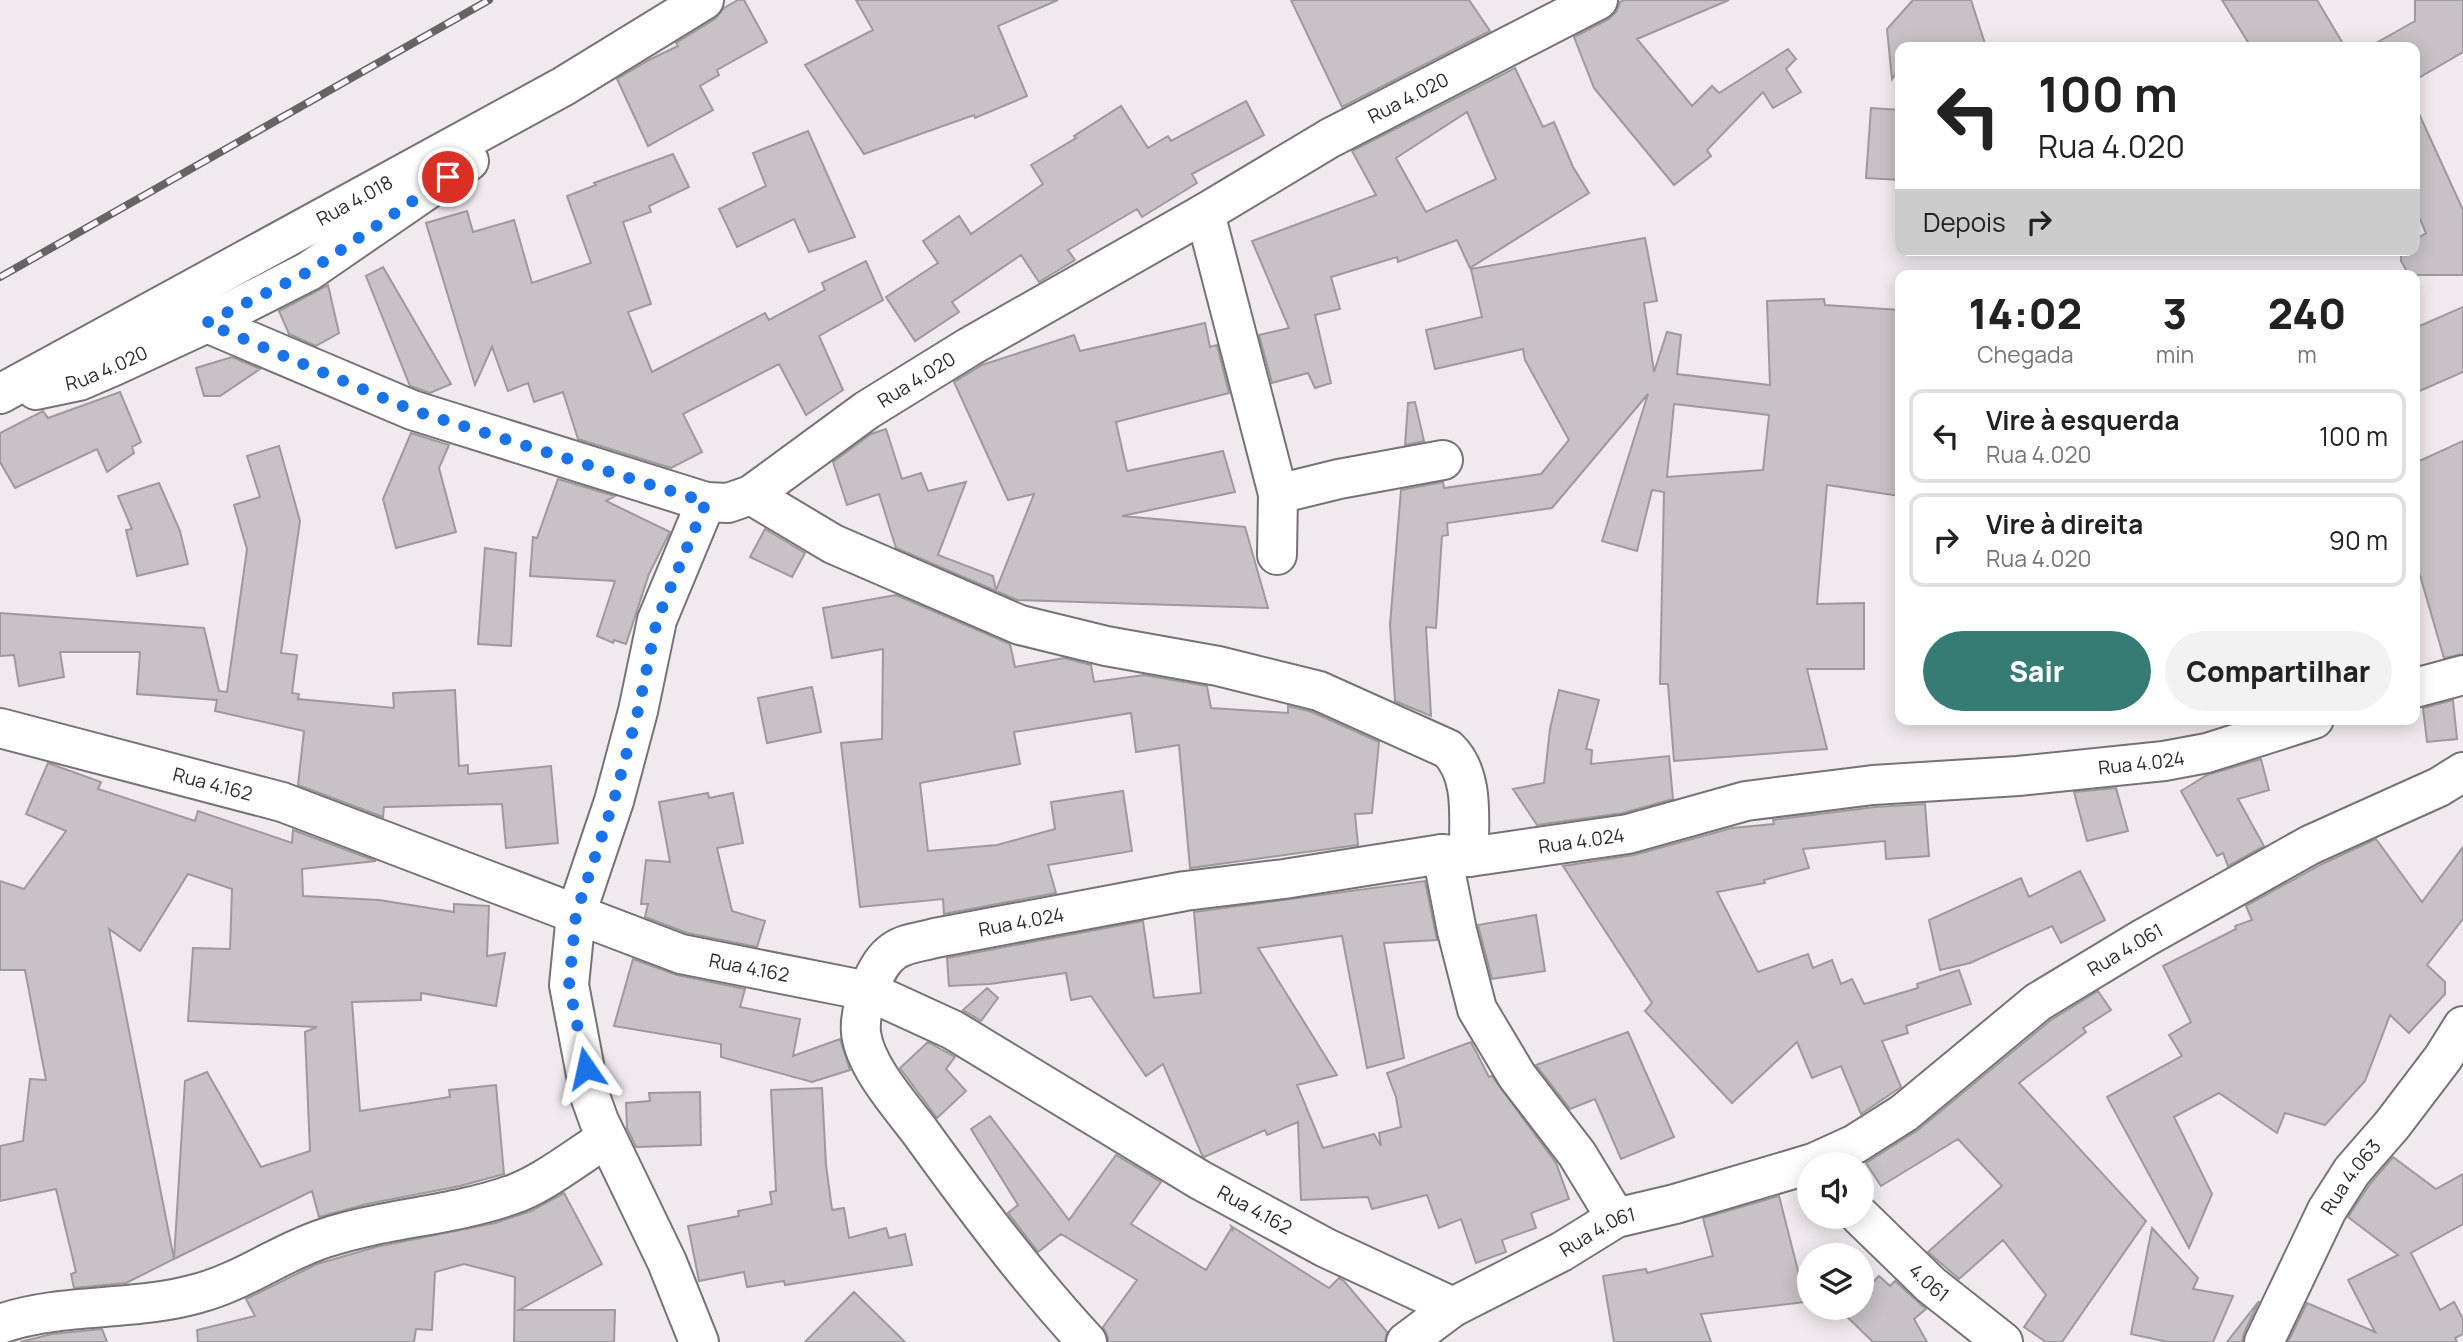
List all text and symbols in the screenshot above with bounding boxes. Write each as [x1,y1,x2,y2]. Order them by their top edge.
text: 100 m [2038,60,2178,127]
street label: Rua 4.020 [1363,66,1453,129]
icon: left [1923,70,2014,161]
text: Rua 4.020 [2038,124,2185,168]
pin [418,147,478,207]
icon: arrive [429,158,467,196]
street label: Rua 4.018 [312,169,397,232]
icon: right [2020,203,2058,241]
text: Depois [1923,204,2006,240]
text: 14:02 [1969,284,2082,342]
text: 3 [2163,284,2187,342]
text: 240 [2268,284,2346,342]
text: Chegada [1977,338,2074,370]
text: min [2156,338,2194,370]
text: m [2297,338,2317,370]
street label: Rua 4.020 [63,339,152,397]
street label: Rua 4.020 [872,345,960,413]
text: Vire à esquerda [1986,402,2179,438]
icon: left [1927,417,1965,455]
text: 100 m [2319,418,2388,454]
text: Rua 4.020 [1986,438,2092,470]
text: Vire à direita [1986,506,2143,542]
icon: right [1927,521,1965,559]
text: 90 m [2329,522,2388,558]
text: Rua 4.020 [1986,542,2092,574]
button: Sair [1923,631,2151,711]
button: Compartilhar [2165,631,2392,711]
street label: Rua 4.024 [2097,744,2187,781]
street label: Rua 4.162 [170,761,255,807]
street label: Rua 4.024 [1537,822,1626,860]
street label: Rua 4.024 [976,901,1066,943]
street label: Rua 4.061 [2082,917,2168,982]
street label: Rua 4.162 [707,947,791,988]
position arrow [549,1031,623,1105]
street label: Rua 4.063 [2315,1134,2387,1219]
map controls [1797,1152,1874,1320]
button: sound [1797,1152,1874,1229]
street label: Rua 4.162 [1213,1179,1297,1240]
street label: Rua 4.061 [1554,1201,1638,1263]
button: layers [1797,1243,1874,1320]
street label: 4.061 [1903,1257,1955,1308]

